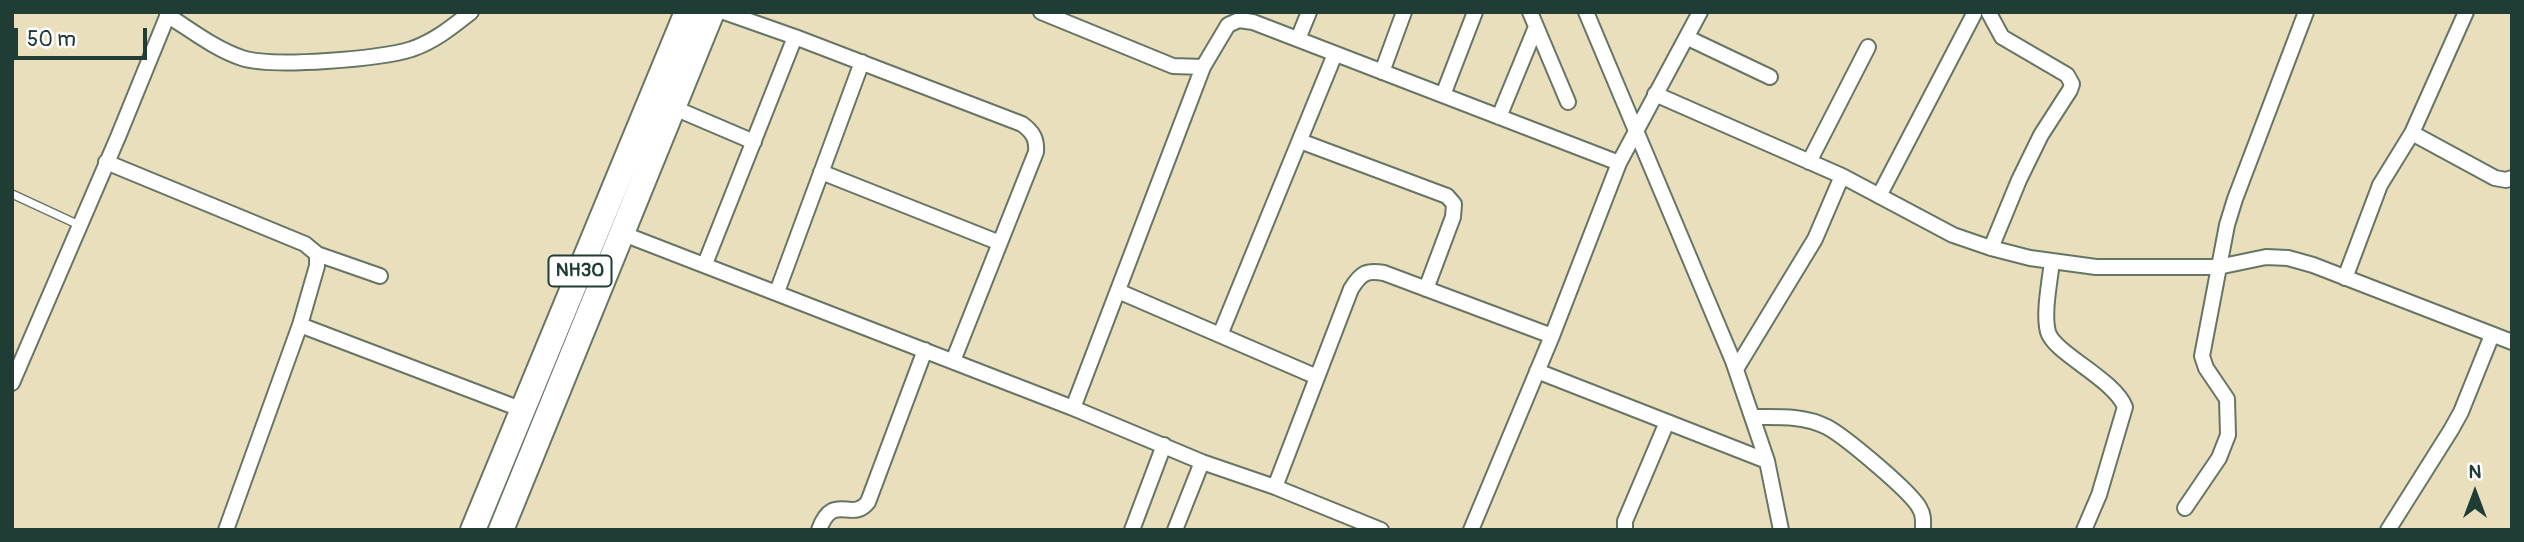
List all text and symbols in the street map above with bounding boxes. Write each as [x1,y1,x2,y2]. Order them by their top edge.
scale bar [18,14,150,58]
text: 50 m [27,26,76,53]
road number: NH30 [548,256,612,286]
north arrow [2440,458,2510,528]
text: N [2469,460,2481,484]

